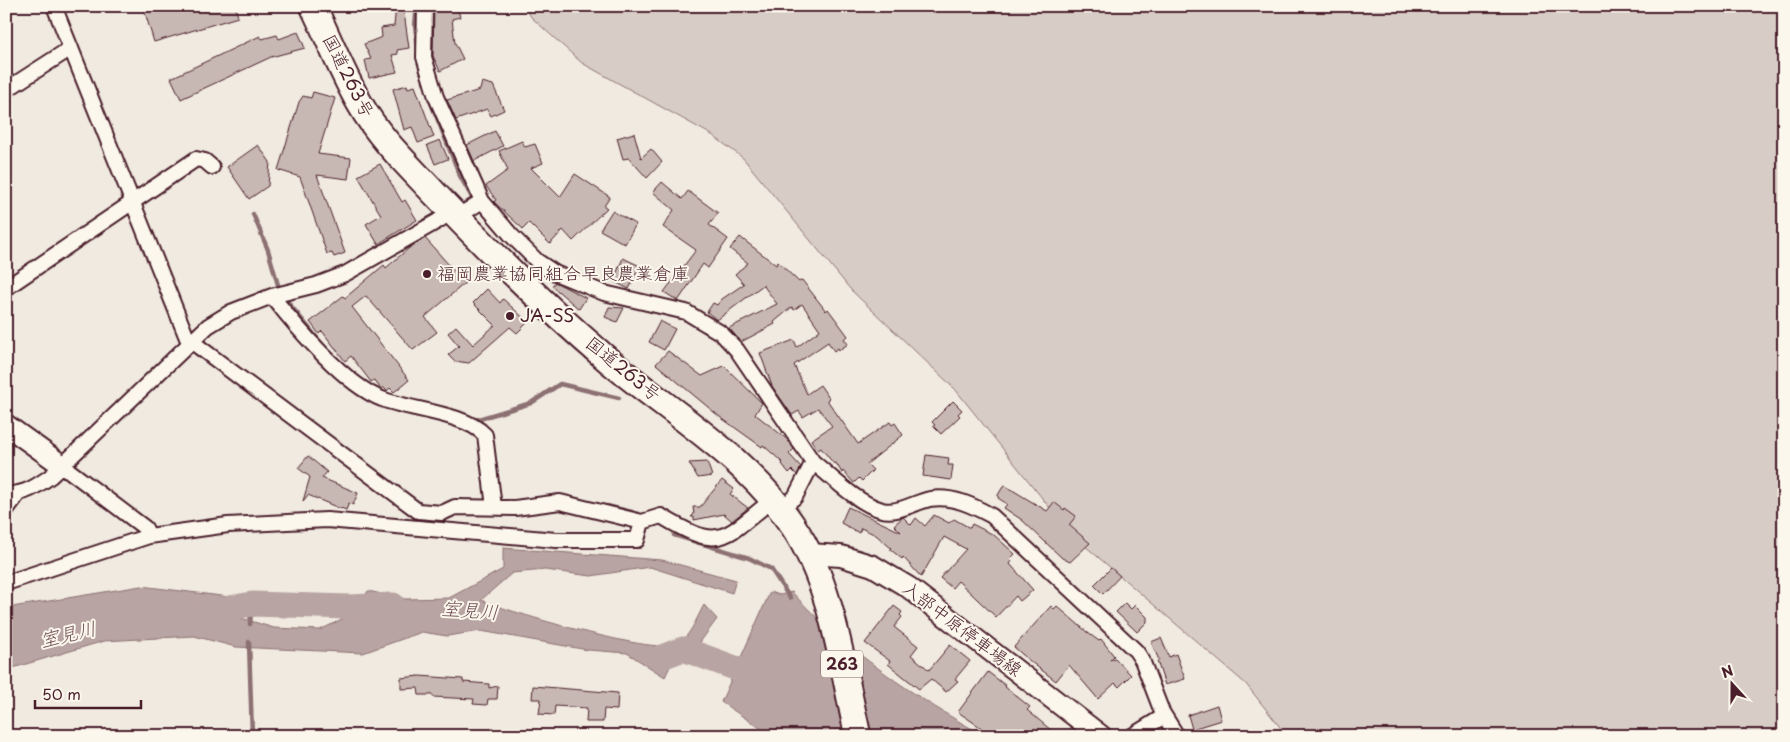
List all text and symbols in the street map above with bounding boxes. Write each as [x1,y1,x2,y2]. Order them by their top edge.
street label: 国道263号 [317,29,382,122]
place label: 福岡農業協同組合早良農業倉庫 [437,259,689,286]
marker: 福岡農業協同組合早良農業倉庫 [421,268,433,280]
place label: JA-SS [520,301,575,328]
marker: JA-SS [504,310,516,322]
street label: 国道263号 [580,329,668,407]
street label: 入部中原停車場線 [897,574,1029,682]
water label: 室見川 [441,593,499,625]
water label: 室見川 [37,613,99,653]
road number: 263 [821,651,863,678]
north arrow [1708,660,1758,710]
text: N [1718,660,1736,683]
scale bar [35,677,141,709]
text: 50 m [42,682,81,705]

